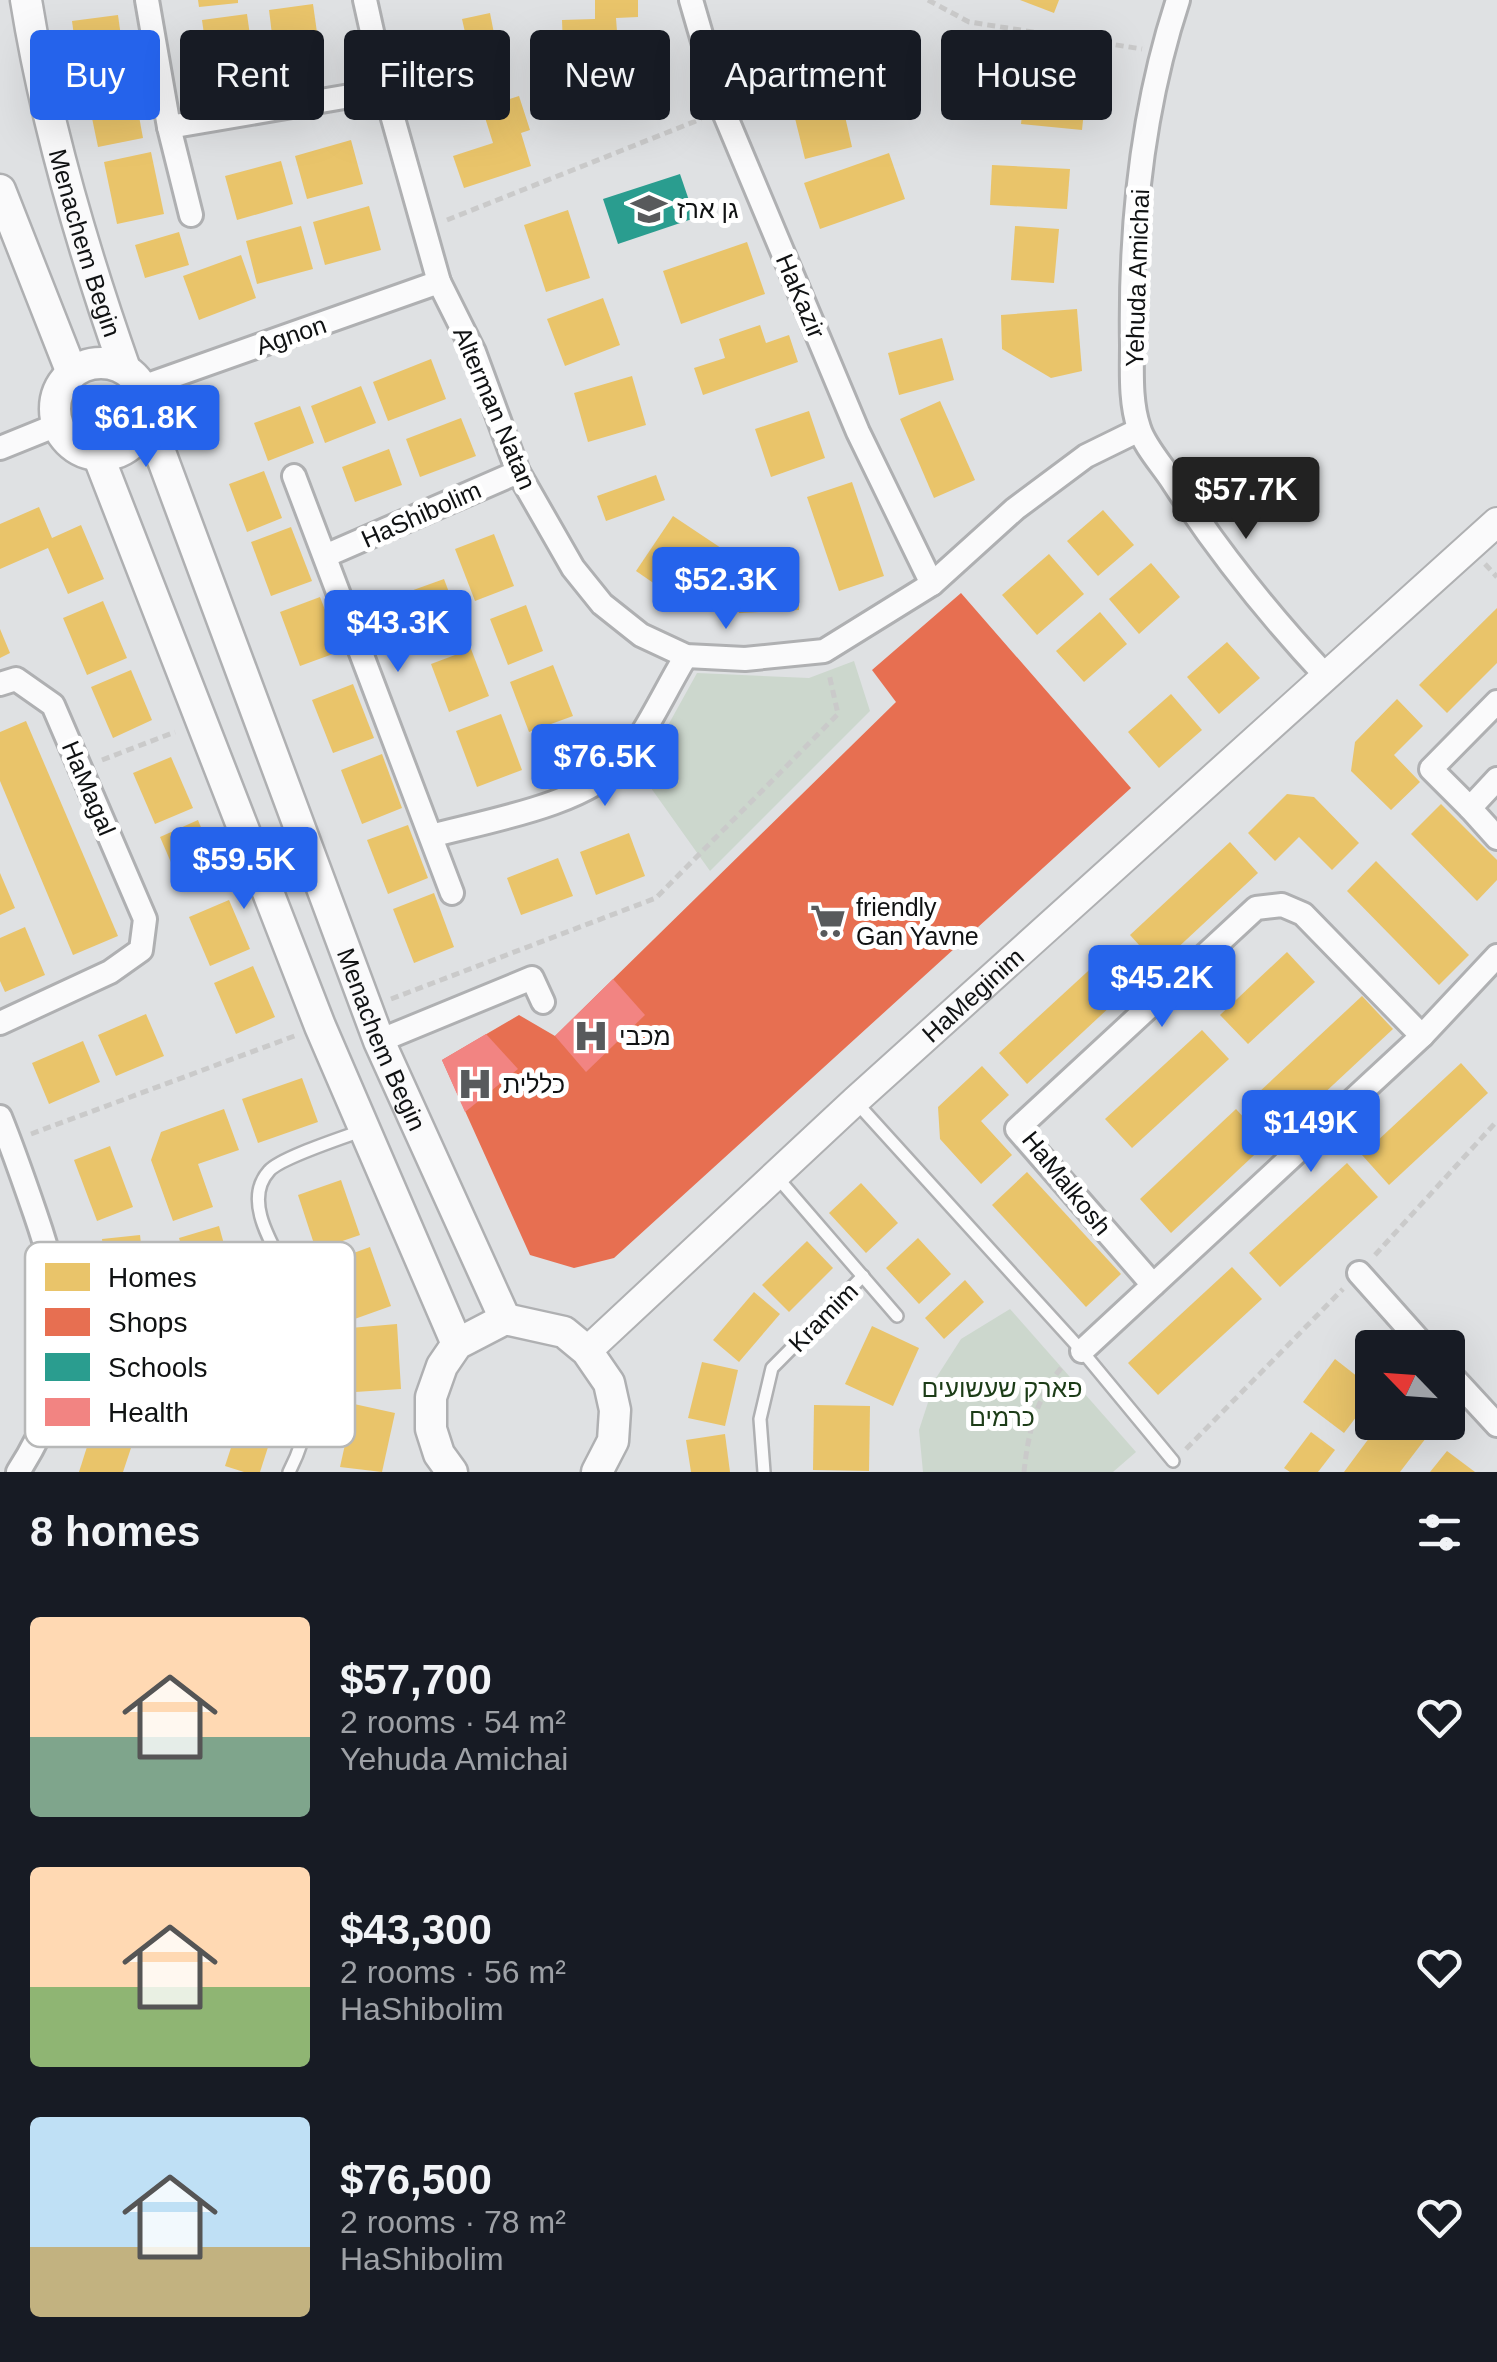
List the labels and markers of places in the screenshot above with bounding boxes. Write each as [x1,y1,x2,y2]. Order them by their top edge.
school or university icon: גן ארז [630,190,668,228]
place label: גן ארז [677,195,739,223]
pin: $61.8K [65,385,227,470]
pin: $57.7K [1165,457,1327,542]
pin: $52.3K [645,547,807,632]
pin: $43.3K [317,590,479,675]
pin: $76.5K [524,724,686,809]
pin: $59.5K [163,827,325,912]
place label: friendly Gan Yavne [856,893,979,950]
supermarket icon: friendly Gan Yavne [809,902,847,940]
pin: $45.2K [1081,945,1243,1030]
hospital icon: מכבי [572,1017,610,1055]
place label: מכבי [619,1022,671,1050]
hospital icon: כללית [456,1065,494,1103]
place label: כללית [503,1070,565,1098]
pin: $149K [1241,1090,1381,1175]

